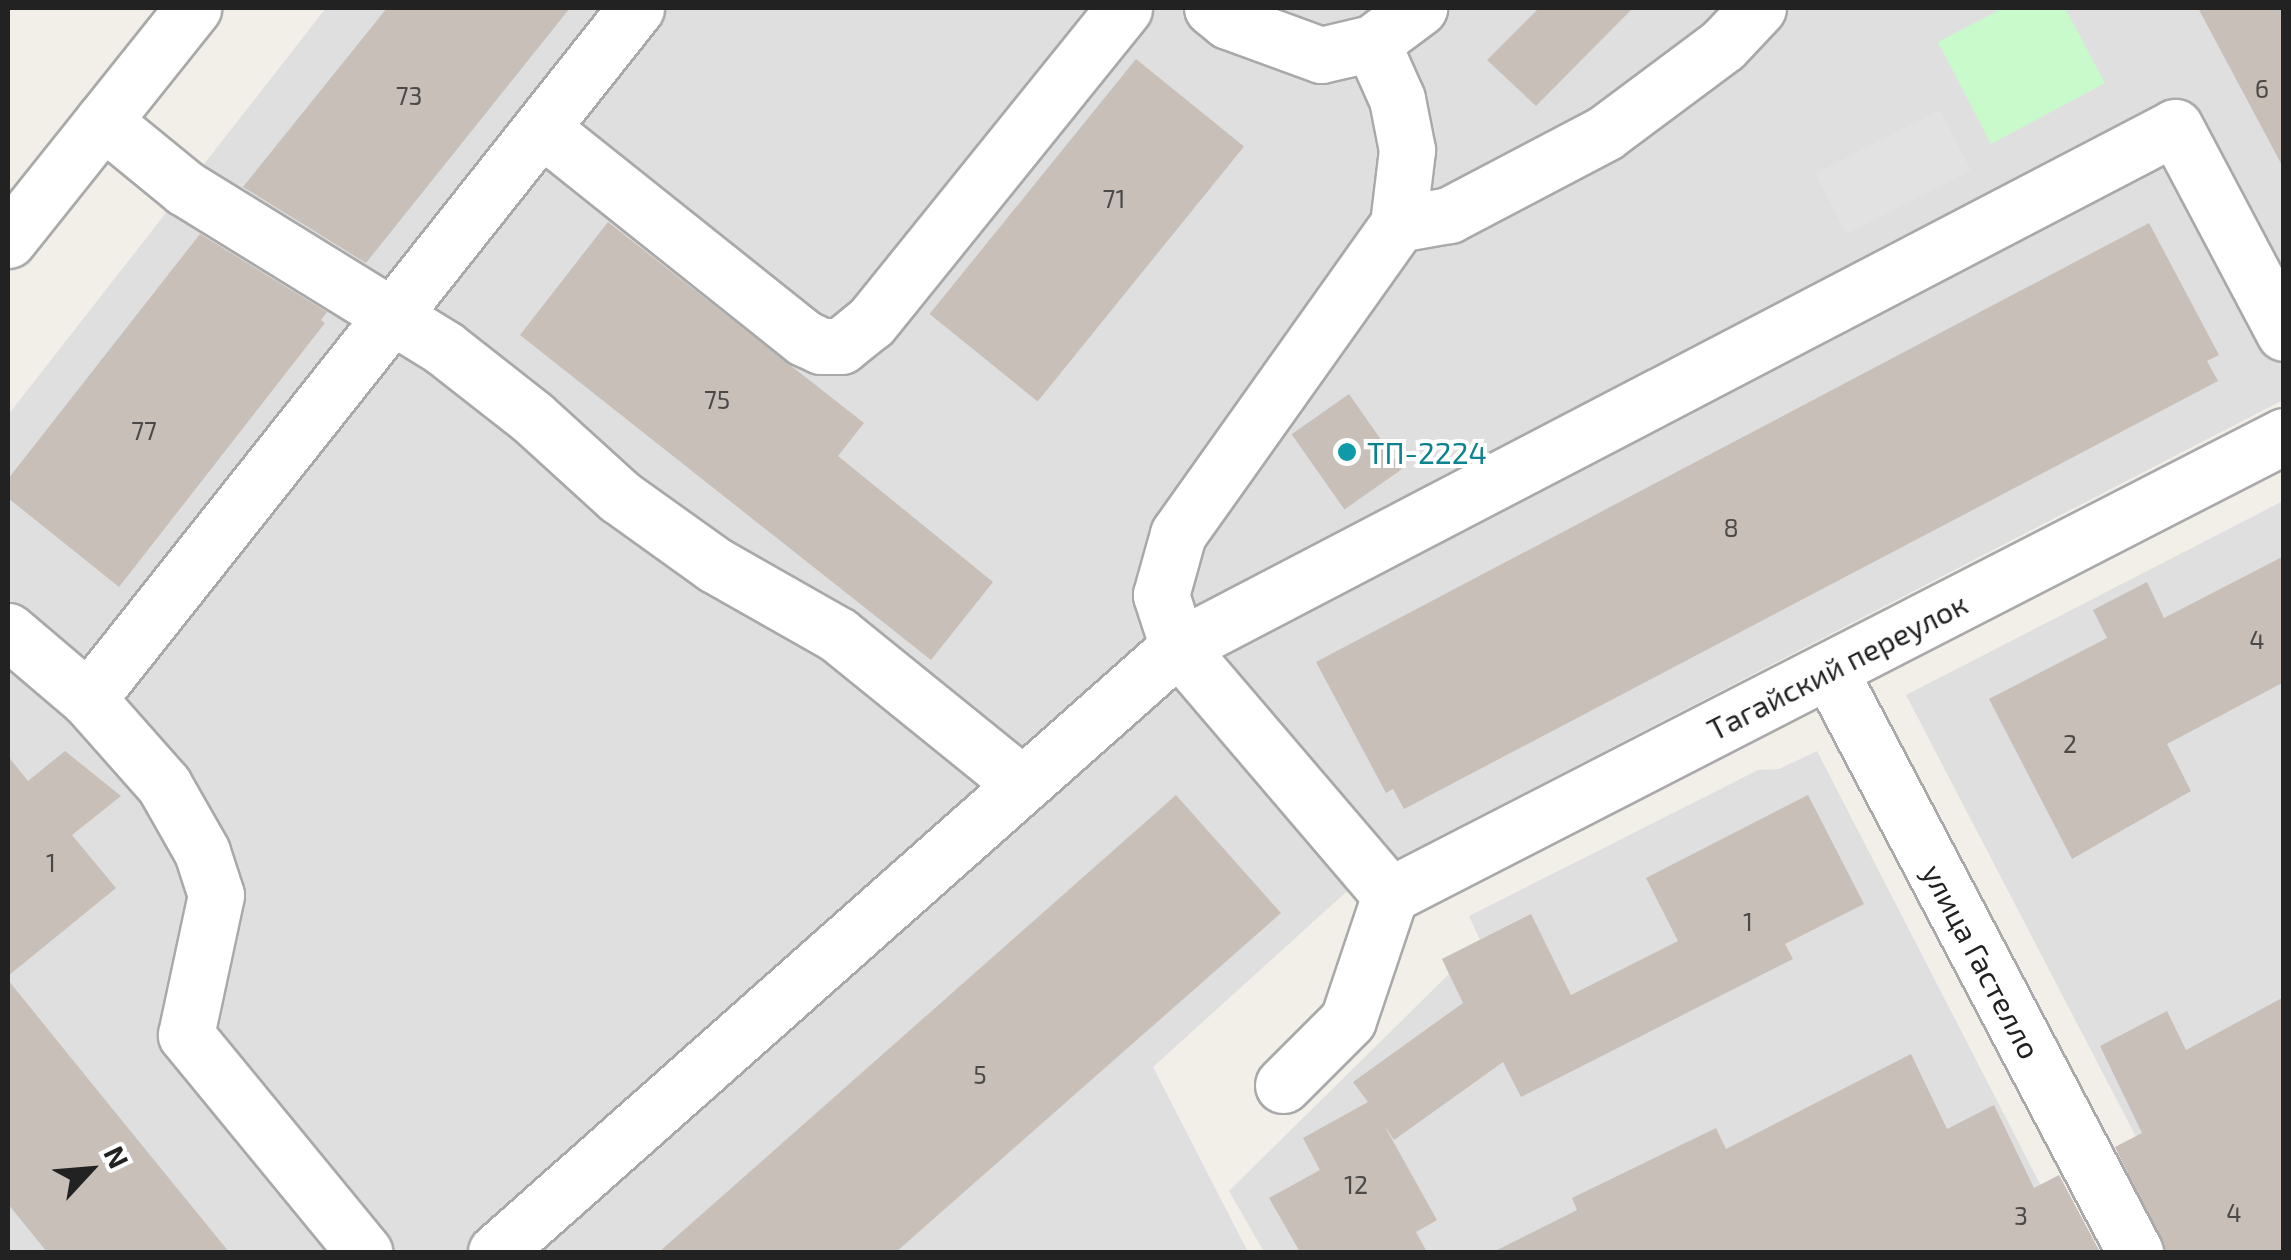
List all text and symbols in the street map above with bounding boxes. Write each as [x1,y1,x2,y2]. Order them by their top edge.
house number: 6 [2255,73,2269,103]
house number: 73 [396,80,422,110]
house number: 71 [1103,183,1125,213]
house number: 75 [704,384,730,414]
house number: 77 [131,415,157,445]
place label: ТП-2224 [1367,434,1487,470]
marker: ТП-2224 [1336,441,1358,463]
house number: 8 [1723,512,1739,542]
street label: Тагайский переулок [1701,585,1973,747]
house number: 4 [2249,624,2265,654]
house number: 2 [2063,728,2077,758]
house number: 1 [46,847,56,877]
street label: улица Гастелло [1916,857,2048,1065]
house number: 1 [1743,906,1753,936]
house number: 5 [973,1059,987,1089]
north arrow [40,1120,140,1220]
text: N [97,1140,137,1173]
house number: 12 [1344,1169,1368,1199]
house number: 4 [2226,1197,2242,1227]
house number: 3 [2014,1200,2028,1230]

